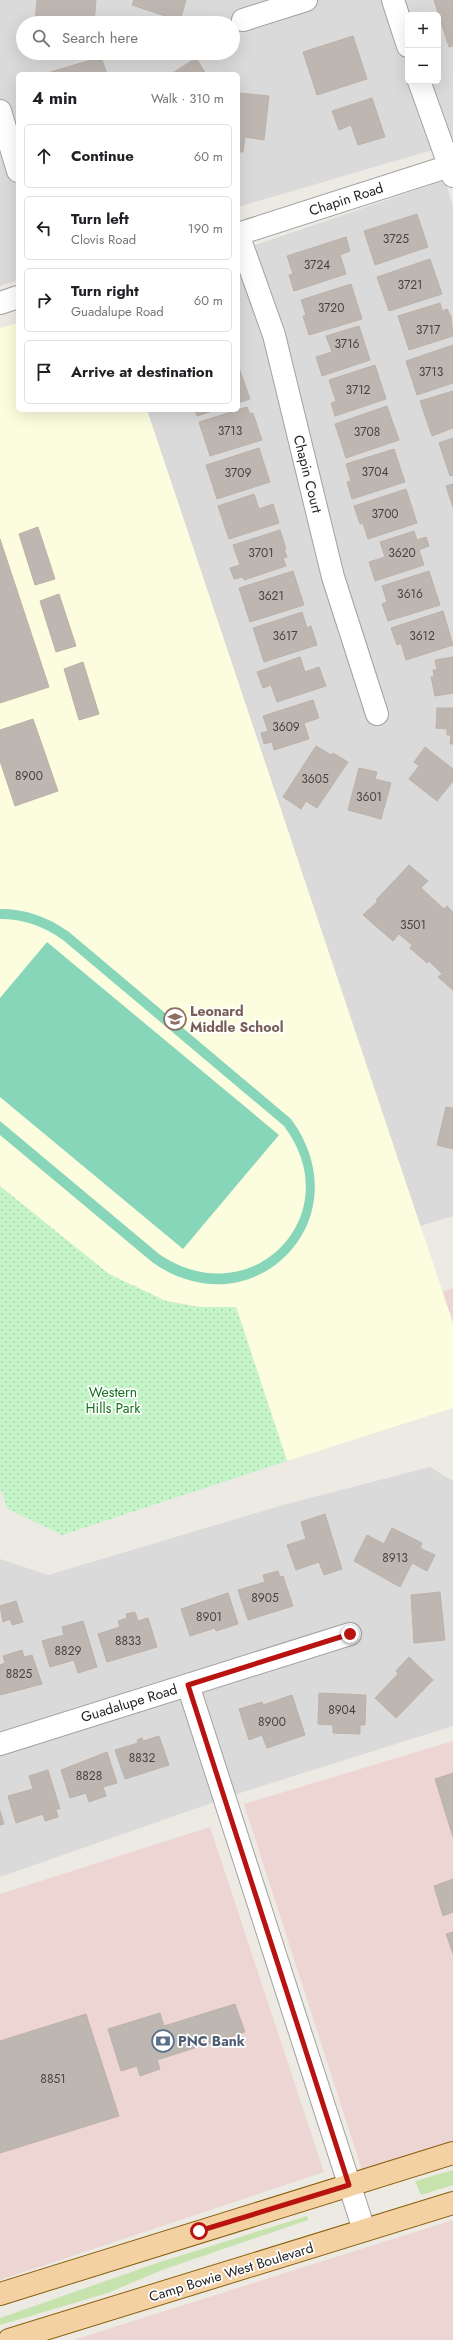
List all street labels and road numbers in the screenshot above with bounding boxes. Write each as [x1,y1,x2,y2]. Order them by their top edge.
street label: Chapin Road [306,178,386,220]
street label: Chapin Court [289,433,327,516]
street label: Guadalupe Road [78,1679,180,1727]
street label: Camp Bowie West Boulevard [146,2237,316,2307]

